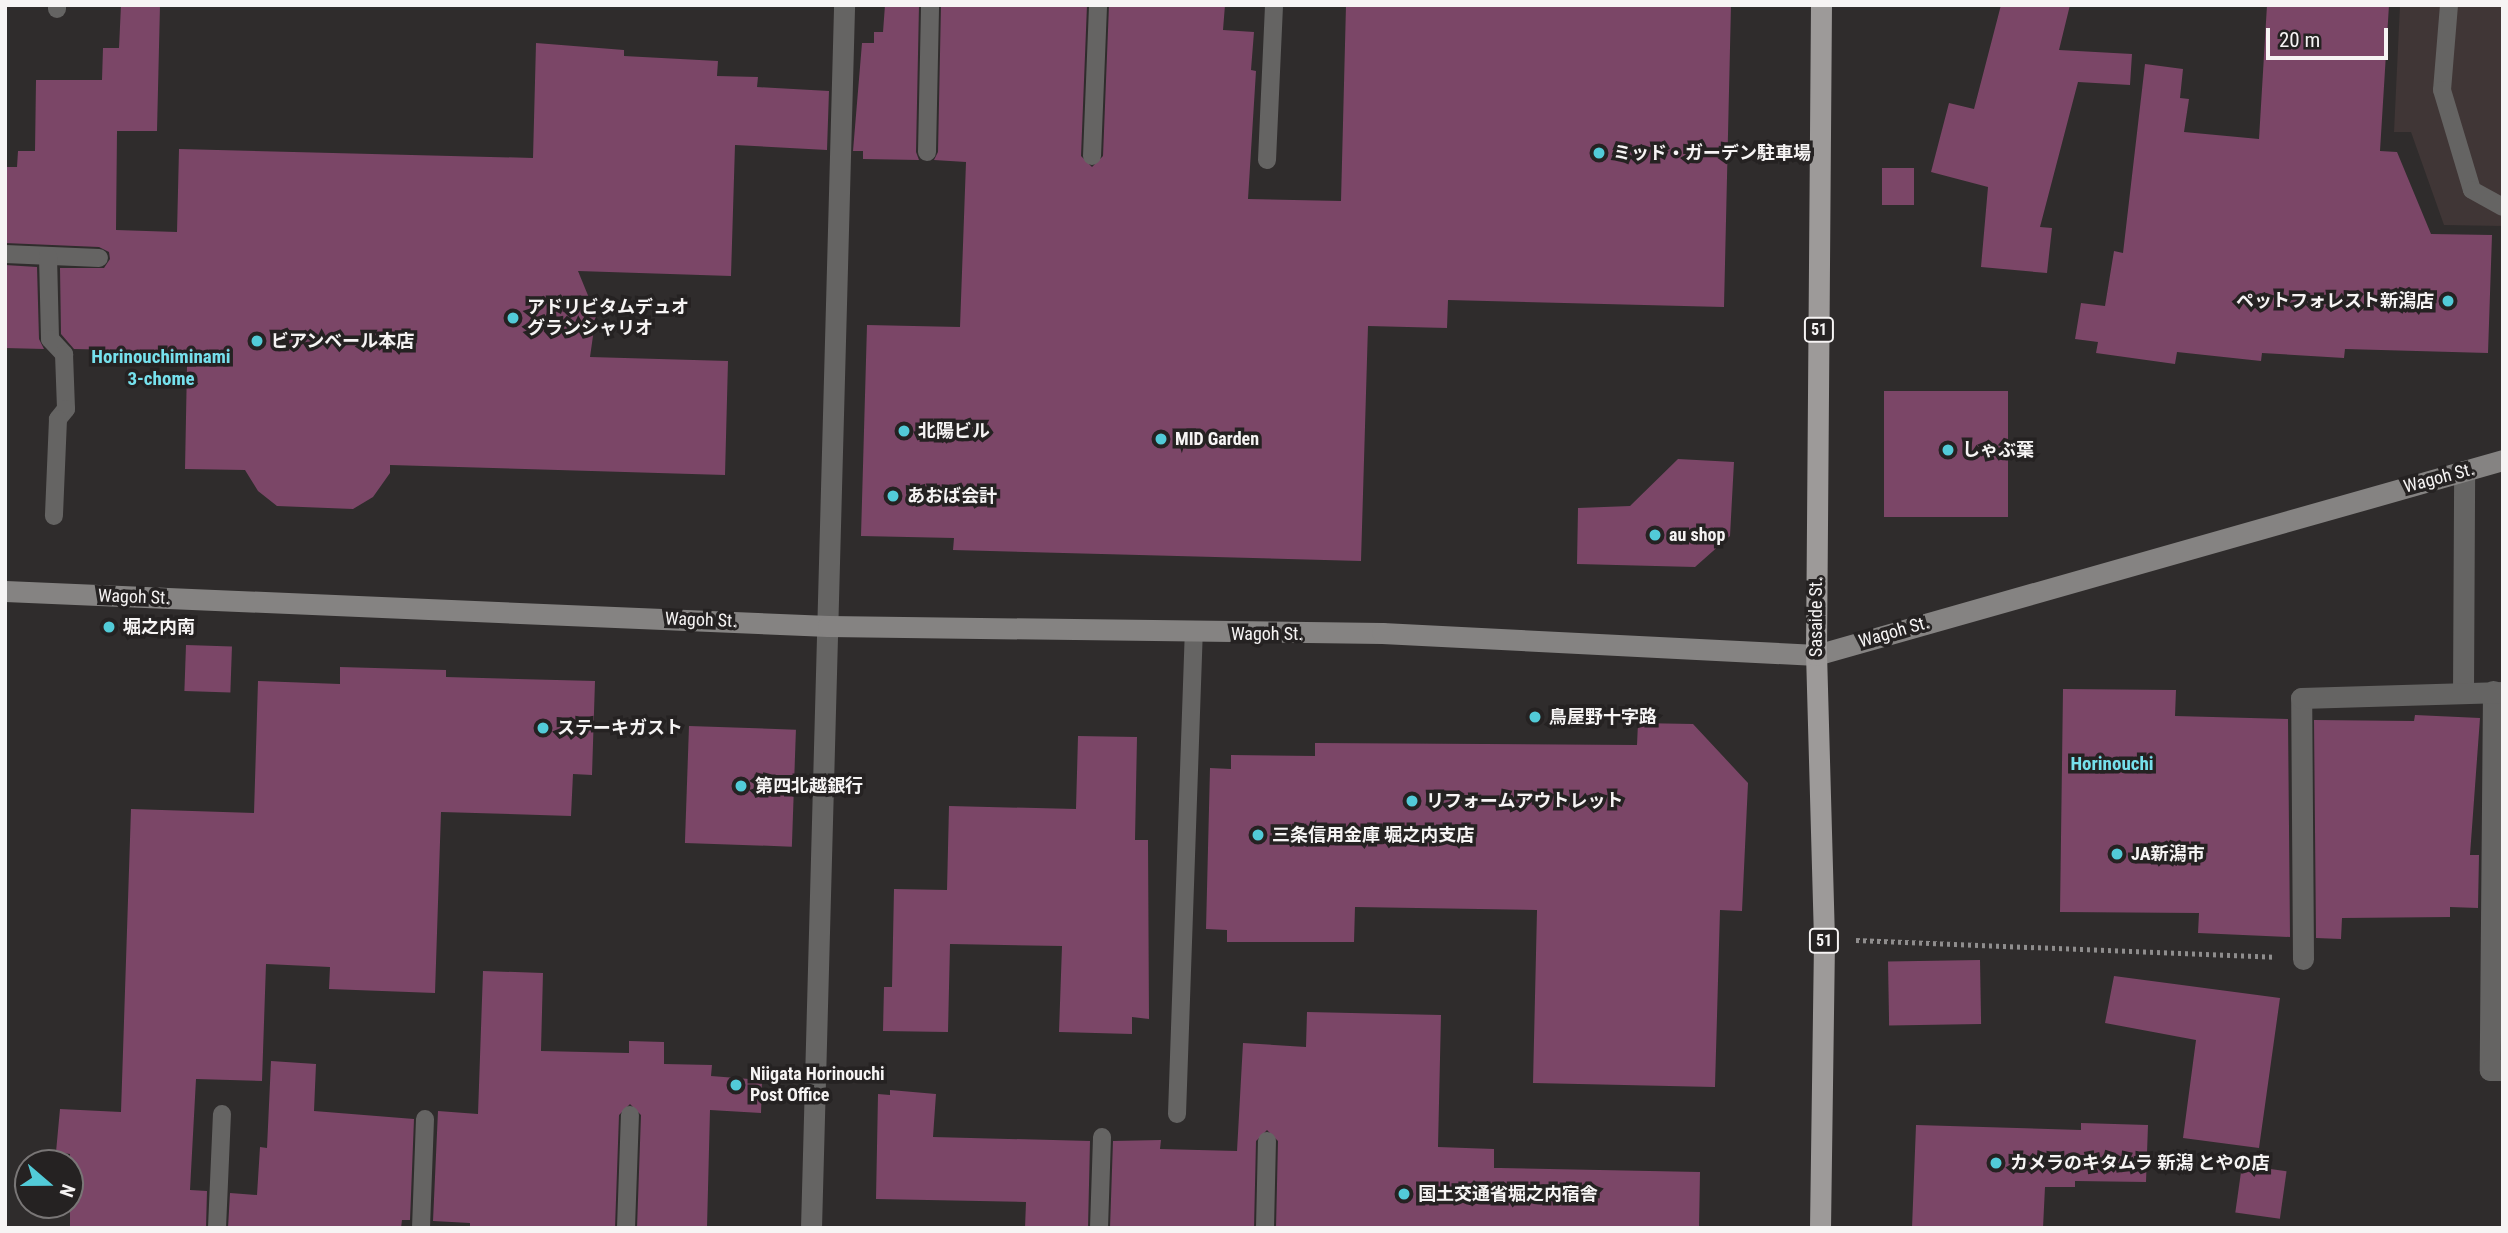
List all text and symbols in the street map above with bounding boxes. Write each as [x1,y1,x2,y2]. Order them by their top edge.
scale bar [2270,14,2392,58]
text: 20 m [2279,28,2320,52]
place label: ミッド・ガーデン駐車場 [1613,142,1811,164]
marker: ミッド・ガーデン駐車場 [1591,145,1607,161]
place label: ペットフォレスト新潟店 [2236,290,2434,312]
marker: ペットフォレスト新潟店 [2440,293,2456,309]
place label: アドリビタムデュオ グランシャリオ [527,297,689,340]
marker: アドリビタムデュオ グランシャリオ [505,310,521,326]
road number: 51 [1803,318,1835,342]
place label: ビアンベール本店 [271,330,415,352]
marker: ビアンベール本店 [249,333,265,349]
district label: Horinouchiminami 3-chome [91,346,231,390]
place label: 北陽ビル [918,420,990,442]
marker: 北陽ビル [896,423,912,439]
place label: MID Garden [1175,428,1259,450]
marker: MID Garden [1153,431,1169,447]
place label: しゃぶ葉 [1962,439,2034,461]
marker: しゃぶ葉 [1940,442,1956,458]
street label: Wagoh St. [2401,458,2477,498]
place label: あおば会計 [907,485,997,507]
marker: あおば会計 [885,488,901,504]
place label: au shop [1669,524,1725,546]
marker: au shop [1647,527,1663,543]
street label: Sasaide St. [1805,577,1827,657]
street label: Wagoh St. [98,585,170,609]
street label: Wagoh St. [665,608,737,632]
street label: Wagoh St. [1856,612,1932,652]
place label: 堀之内南 [123,616,195,638]
marker: 堀之内南 [101,619,117,635]
street label: Wagoh St. [1231,623,1303,645]
place label: 鳥屋野十字路 [1549,706,1657,728]
marker: 鳥屋野十字路 [1527,709,1543,725]
place label: ステーキガスト [557,717,683,739]
marker: ステーキガスト [535,720,551,736]
district label: Horinouchi [2070,753,2154,775]
place label: 第四北越銀行 [755,775,863,797]
marker: 第四北越銀行 [733,778,749,794]
place label: リフォームアウトレット [1426,790,1624,812]
marker: リフォームアウトレット [1404,793,1420,809]
place label: 三条信用金庫 堀之内支店 [1272,824,1474,846]
marker: 三条信用金庫 堀之内支店 [1250,827,1266,843]
place label: JA新潟市 [2131,843,2204,865]
marker: JA新潟市 [2109,846,2125,862]
road number: 51 [1808,928,1840,953]
place label: Niigata Horinouchi Post Office [750,1064,885,1106]
marker: Niigata Horinouchi Post Office [728,1077,744,1093]
north arrow [14,1149,84,1219]
place label: カメラのキタムラ 新潟 とやの店 [2010,1152,2270,1174]
marker: カメラのキタムラ 新潟 とやの店 [1988,1155,2004,1171]
text: N [55,1181,80,1200]
place label: 国土交通省堀之内宿舎 [1418,1183,1598,1205]
marker: 国土交通省堀之内宿舎 [1396,1186,1412,1202]

